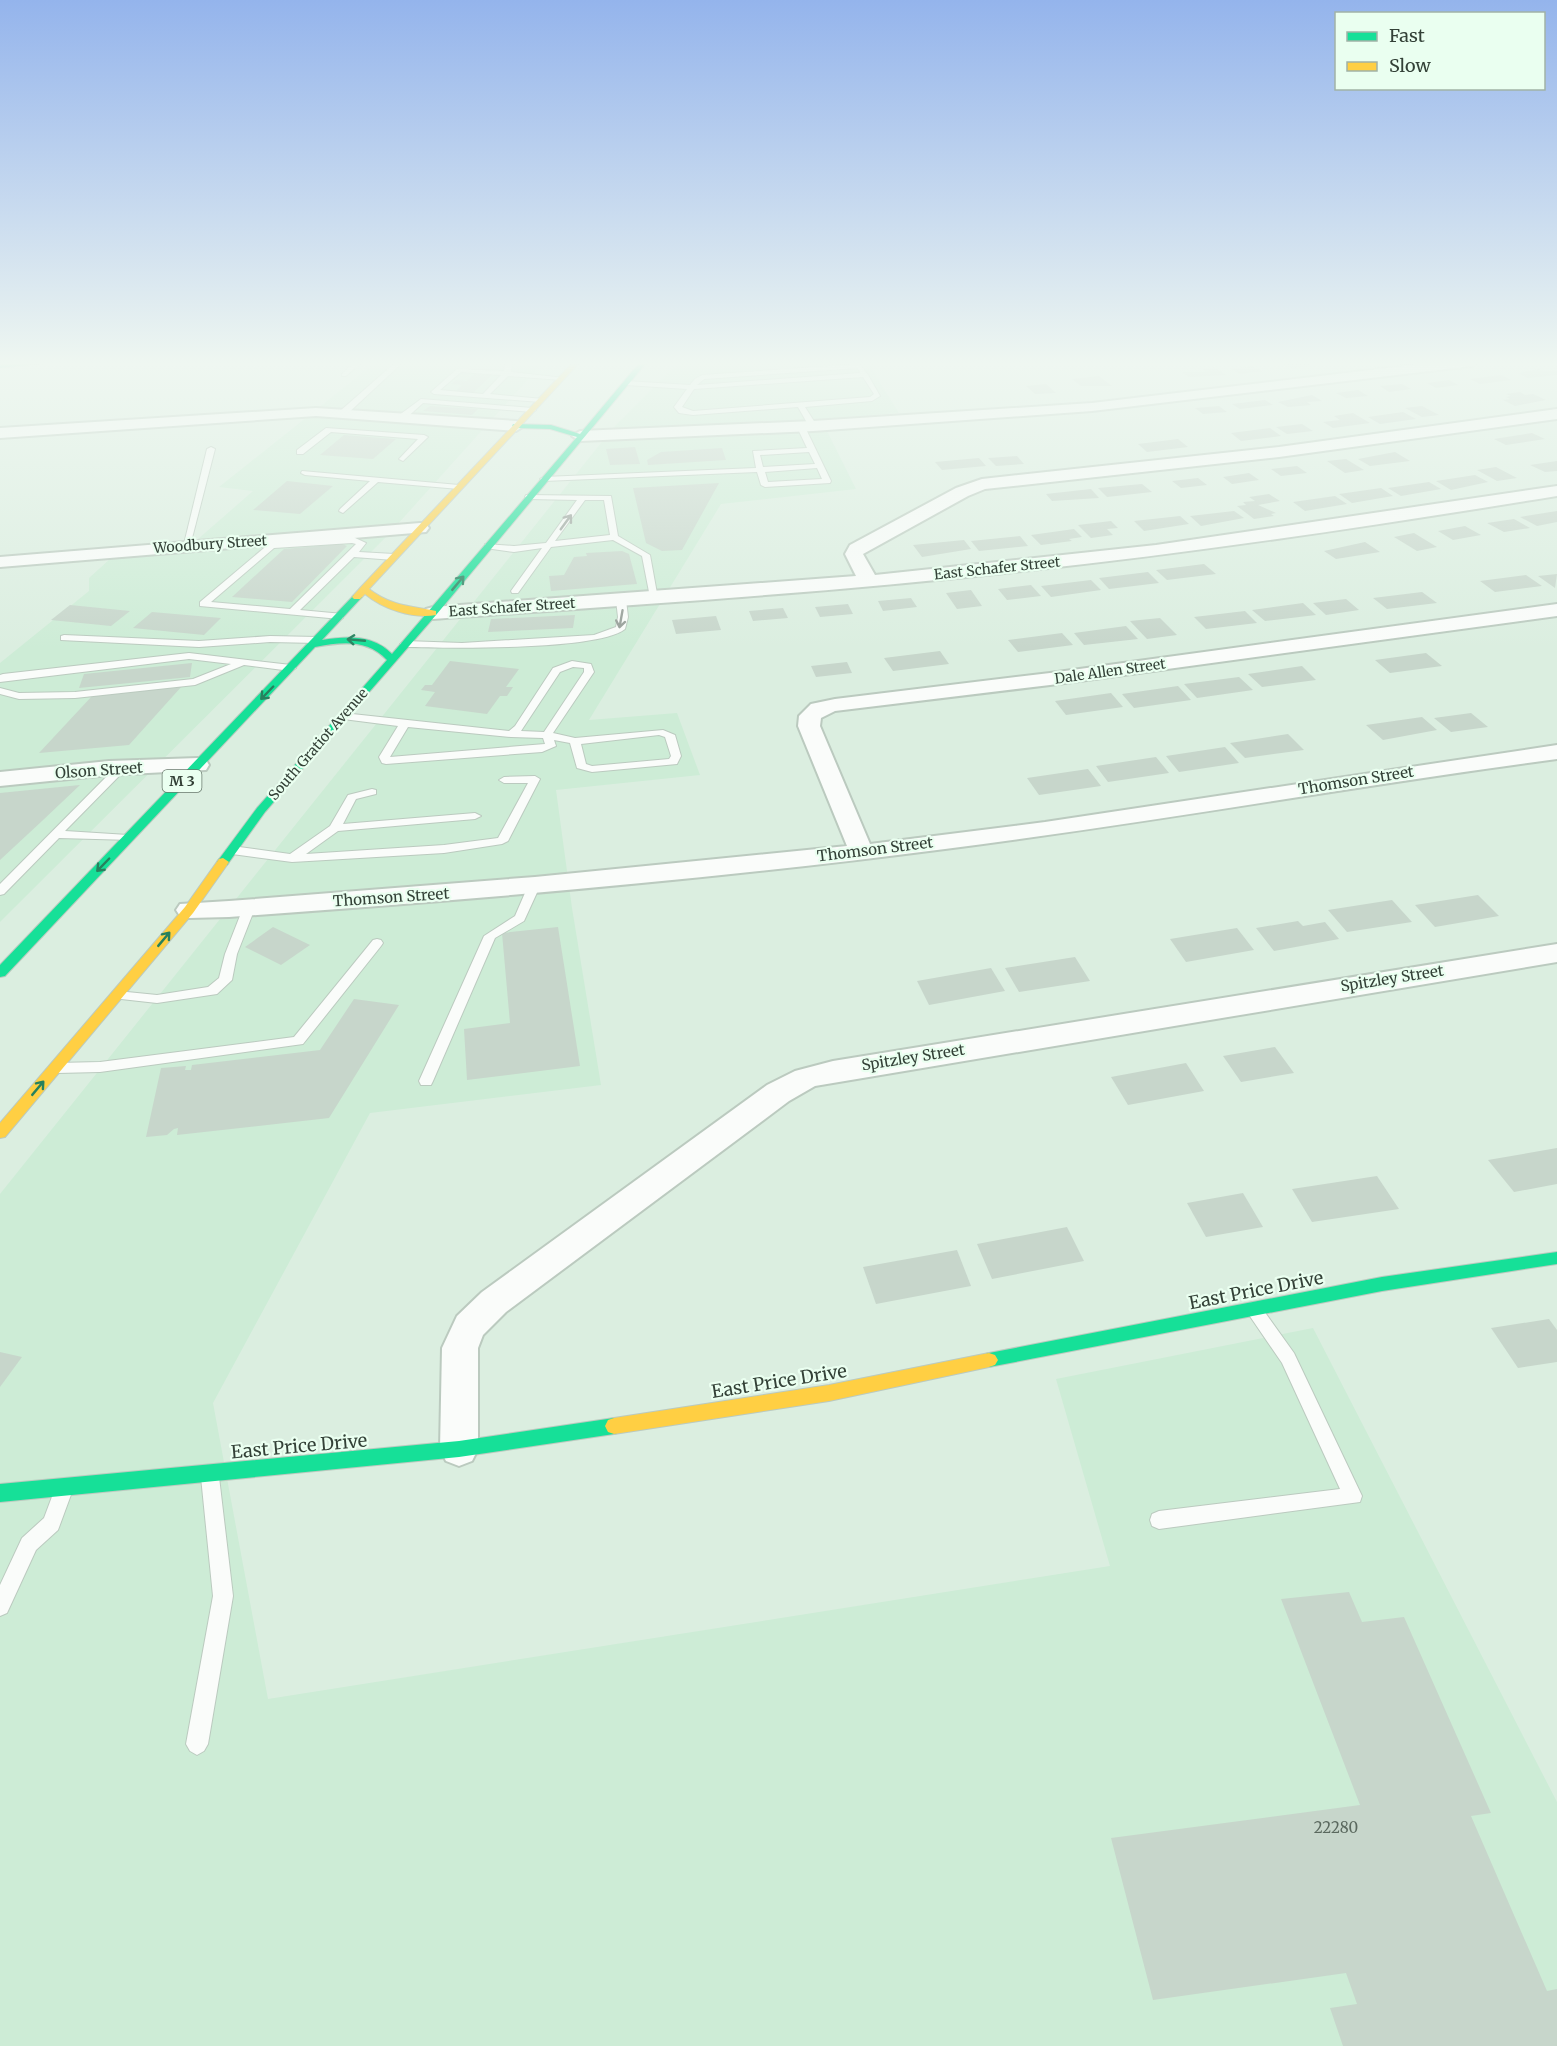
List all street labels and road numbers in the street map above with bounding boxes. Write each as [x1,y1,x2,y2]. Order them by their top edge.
street label: Woodbury Street [152,531,268,557]
street label: East Schafer Street [933,552,1062,584]
street label: East Schafer Street [448,594,576,620]
street label: Dale Allen Street [1053,654,1167,688]
street label: South Gratiot Avenue [264,684,372,804]
street label: Olson Street [55,757,144,783]
street label: Thomson Street [1297,761,1415,798]
road number: M 3 [162,770,201,792]
street label: Thomson Street [816,832,934,866]
street label: Thomson Street [332,883,450,911]
street label: Spitzley Street [1339,960,1445,996]
street label: Spitzley Street [860,1039,966,1075]
street label: East Price Drive [1187,1266,1325,1314]
street label: East Price Drive [710,1359,848,1403]
street label: East Price Drive [230,1429,368,1463]

